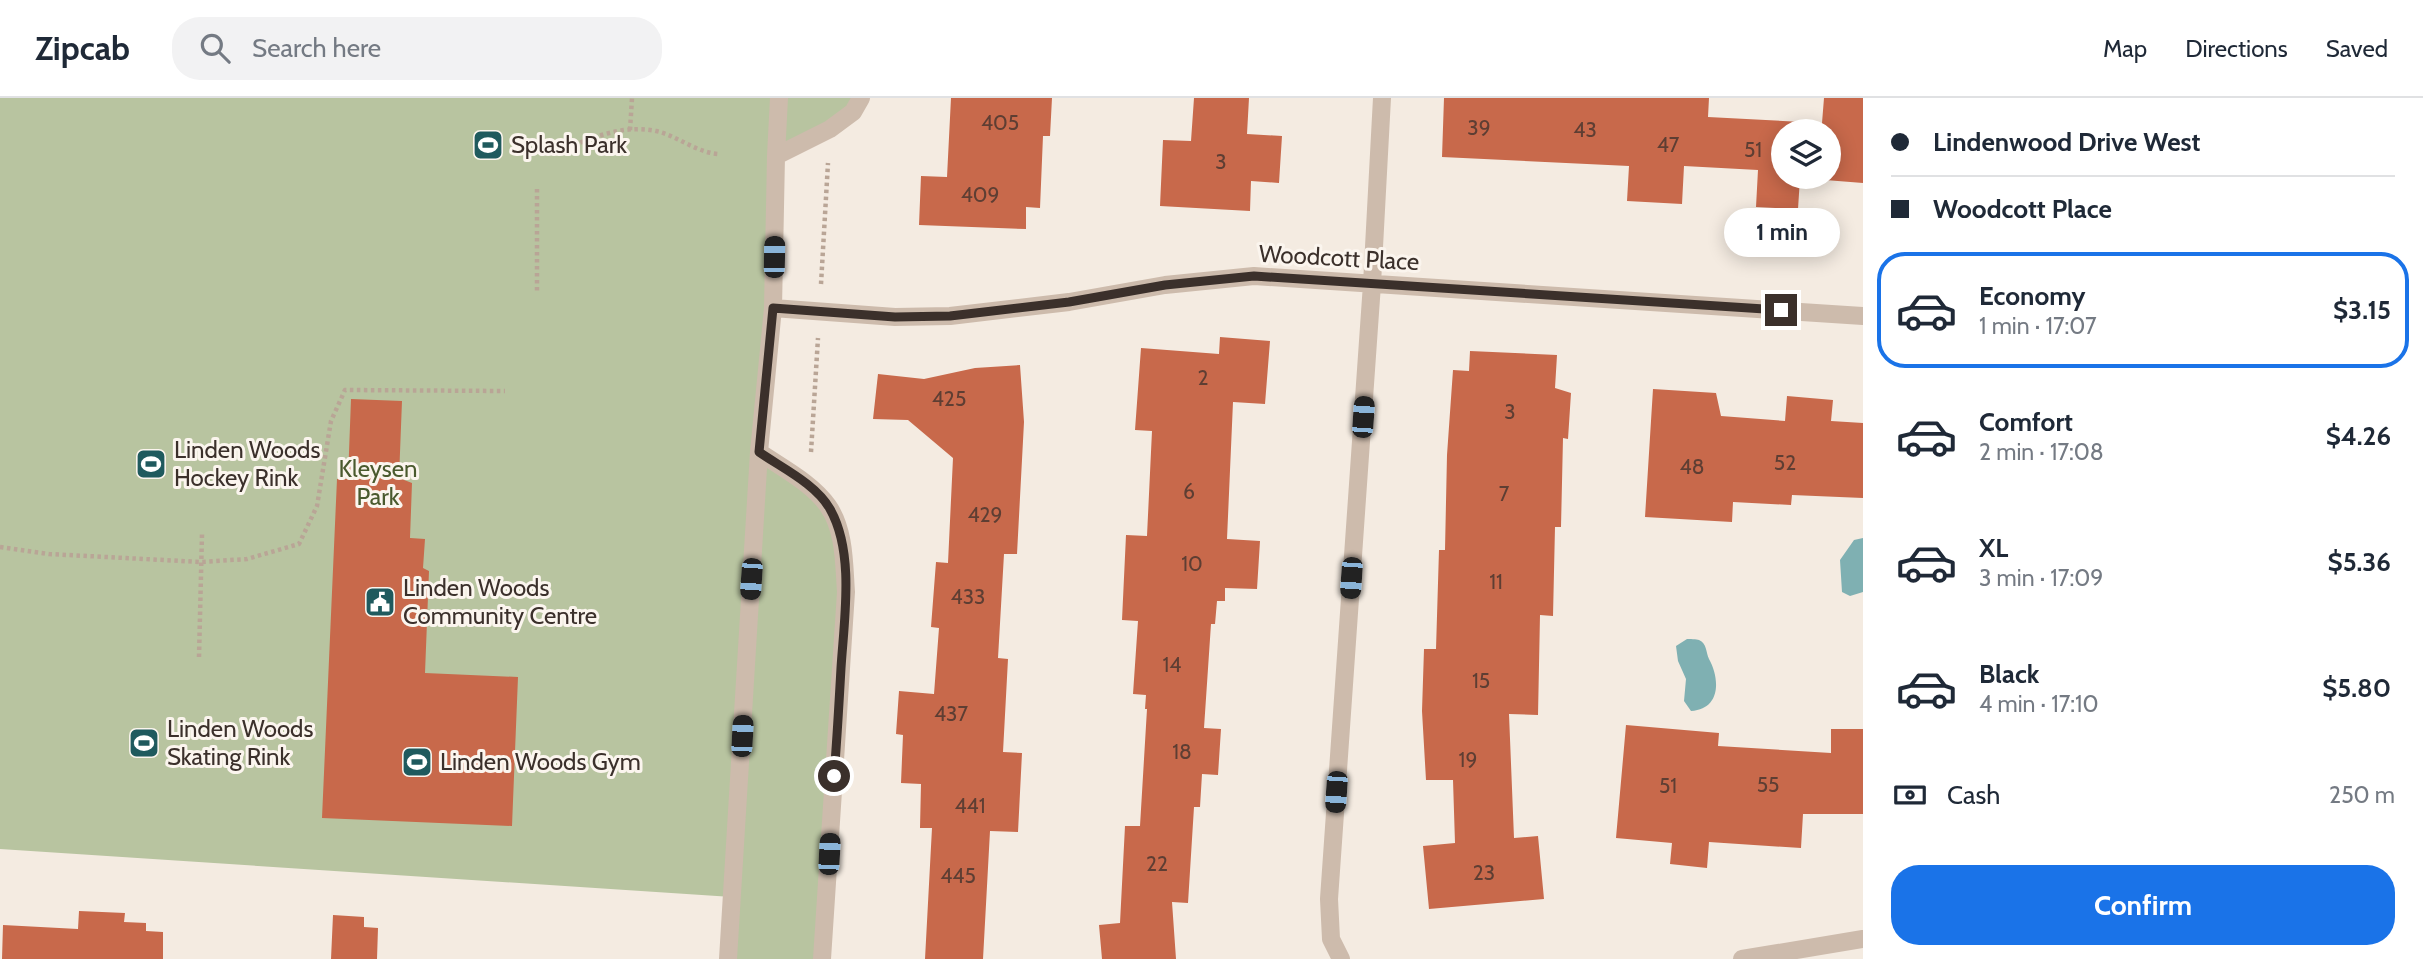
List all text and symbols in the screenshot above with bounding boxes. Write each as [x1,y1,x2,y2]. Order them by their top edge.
search box [172,17,662,80]
text: Zipcab [35,28,130,68]
icon: search [196,29,234,67]
text: Search here [252,32,381,64]
text: Map [2103,34,2147,63]
text: Directions [2185,34,2288,63]
text: Saved [2326,34,2388,63]
house number: 405 [981,110,1019,135]
house number: 39 [1467,115,1491,140]
house number: 43 [1573,117,1597,142]
map controls [1771,119,1841,189]
button: layers [1771,119,1841,189]
text: Lindenwood Drive West [1933,126,2201,158]
sports icon: Splash Park [471,128,505,162]
place label: Splash Park [511,130,627,159]
house number: 47 [1657,132,1680,157]
house number: 51 [1744,137,1762,162]
house number: 3 [1215,149,1227,174]
house number: 409 [961,182,999,207]
text: Woodcott Place [1933,193,2112,225]
callout: 1 min [1723,208,1839,258]
text: 1 min [1756,218,1808,246]
car [764,236,785,278]
street label: Woodcott Place [1258,239,1420,276]
icon: car [1895,279,1958,342]
text: Economy [1979,280,2085,312]
route end [1765,294,1797,326]
text: $3.15 [2333,294,2391,326]
text: 1 min · 17:07 [1979,312,2097,340]
house number: 2 [1197,365,1209,390]
house number: 425 [932,386,966,411]
car [1352,395,1375,439]
house number: 3 [1504,399,1516,424]
icon: car [1895,405,1958,468]
text: Comfort [1979,406,2073,438]
text: $4.26 [2326,420,2391,452]
place label: Linden Woods Hockey Rink [174,435,320,492]
text: 2 min · 17:08 [1979,438,2104,466]
sports icon: Linden Woods Hockey Rink [134,447,168,481]
house number: 52 [1774,450,1796,475]
park label: Kleysen Park [339,454,417,511]
house number: 48 [1680,454,1704,479]
house number: 6 [1183,479,1195,504]
house number: 7 [1499,481,1510,506]
house number: 429 [967,502,1003,527]
icon: car [1895,531,1958,594]
text: XL [1979,532,2008,564]
text: $5.36 [2328,546,2391,578]
house number: 10 [1181,551,1203,576]
car [1340,556,1363,600]
car [740,557,763,601]
text: 3 min · 17:09 [1979,564,2103,592]
house number: 11 [1489,569,1503,594]
place label: Linden Woods Community Centre [403,573,597,630]
house number: 433 [951,584,985,609]
public building icon: Linden Woods Community Centre [363,585,397,619]
house number: 14 [1163,652,1181,677]
icon: car [1895,657,1958,720]
text: Black [1979,658,2039,690]
house number: 15 [1472,668,1490,693]
text: $5.80 [2322,672,2391,704]
text: 4 min · 17:10 [1979,690,2099,718]
house number: 437 [934,701,968,726]
place label: Linden Woods Skating Rink [167,714,313,771]
car [731,714,754,758]
sports icon: Linden Woods Skating Rink [127,726,161,760]
house number: 18 [1172,739,1192,764]
sports icon: Linden Woods Gym [400,745,434,779]
place label: Linden Woods Gym [440,747,641,776]
house number: 19 [1459,747,1477,772]
route start [818,760,850,792]
car [1325,770,1348,814]
house number: 55 [1757,772,1779,797]
house number: 51 [1659,773,1677,798]
icon: cash [1891,776,1929,814]
text: Cash [1947,779,2000,811]
text: 250 m [2329,781,2395,809]
house number: 441 [954,793,986,818]
car [818,832,841,876]
house number: 22 [1146,851,1168,876]
house number: 23 [1473,860,1495,885]
house number: 445 [940,863,976,888]
button: Confirm [1891,865,2395,945]

